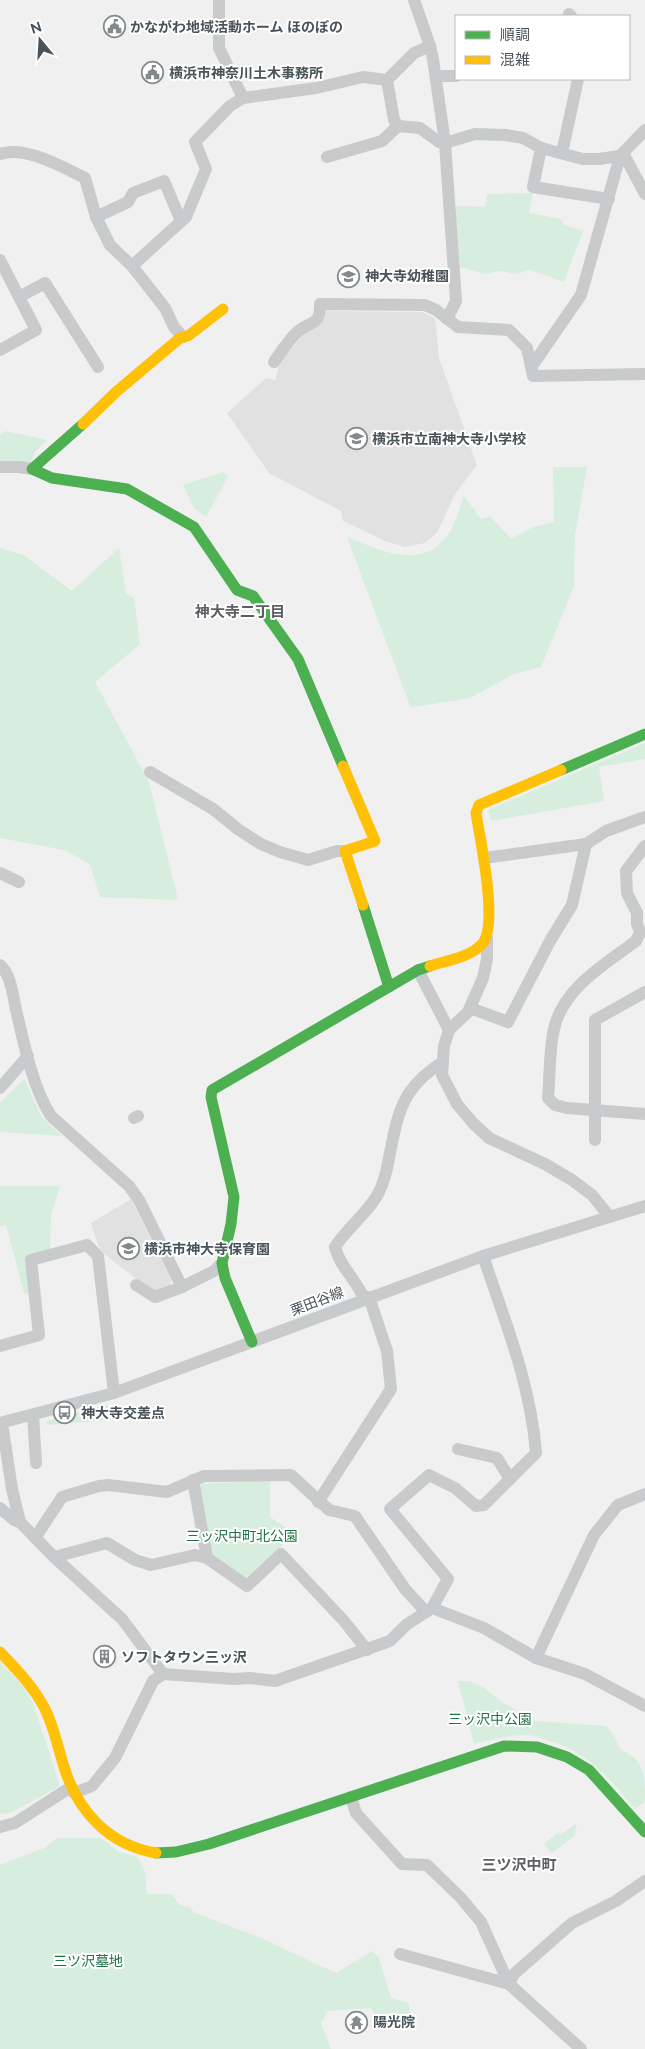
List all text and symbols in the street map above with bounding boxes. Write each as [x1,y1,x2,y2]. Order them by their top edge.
north arrow [15,15,65,65]
public building icon: かながわ地域活動ホーム ほのぼの [102,15,126,39]
legend [455,15,630,80]
text: N [28,18,44,37]
place label: かながわ地域活動ホーム ほのぼの [130,19,343,35]
text: 順調 [500,26,530,44]
text: 混雑 [500,51,530,69]
public building icon: 横浜市神奈川土木事務所 [141,61,165,85]
place label: 横浜市神奈川土木事務所 [169,65,323,81]
school or university icon: 神大寺幼稚園 [337,264,361,288]
place label: 神大寺幼稚園 [365,268,449,284]
school or university icon: 横浜市立南神大寺小学校 [344,427,368,451]
place label: 横浜市立南神大寺小学校 [372,431,526,447]
district label: 神大寺二丁目 [194,603,285,621]
school or university icon: 横浜市神大寺保育園 [116,1237,140,1261]
place label: 横浜市神大寺保育園 [144,1241,270,1257]
street label: 栗田谷線 [288,1283,346,1319]
bus stop icon: 神大寺交差点 [53,1401,77,1425]
place label: 神大寺交差点 [81,1405,165,1421]
park label: 三ッ沢中町北公園 [186,1528,298,1544]
building icon: ソフトタウン三ッ沢 [93,1645,117,1669]
place label: ソフトタウン三ッ沢 [121,1649,247,1665]
park label: 三ッ沢中公園 [448,1711,532,1727]
district label: 三ツ沢中町 [481,1856,557,1874]
park label: 三ツ沢墓地 [53,1953,123,1969]
temple icon: 陽光院 [345,2010,369,2034]
place label: 陽光院 [373,2014,415,2030]

